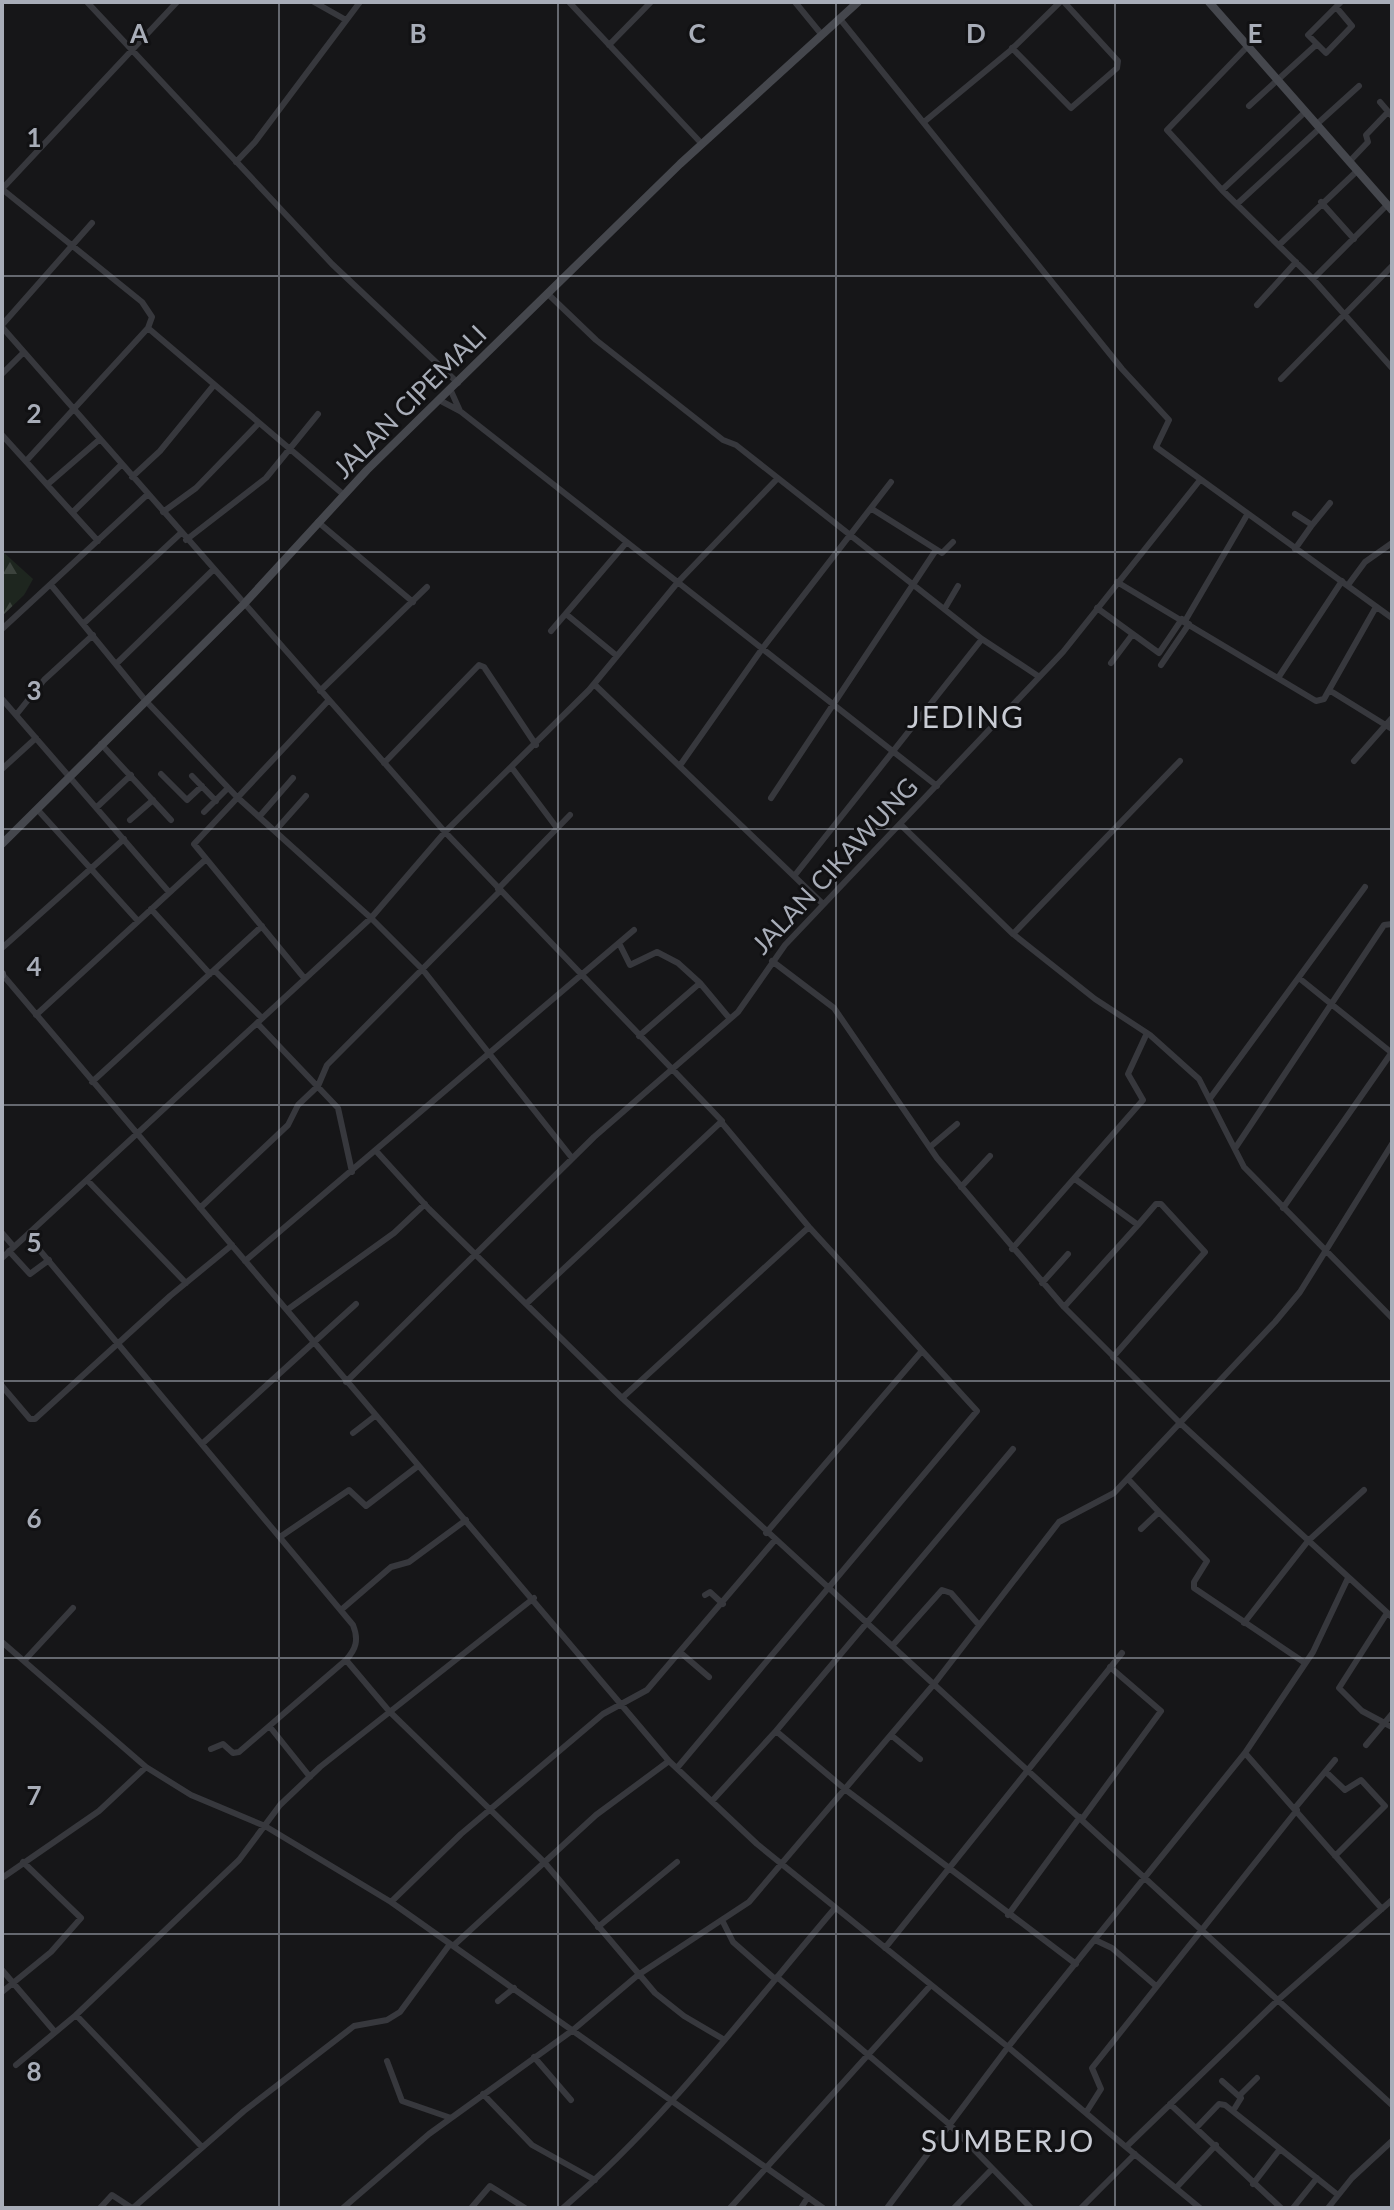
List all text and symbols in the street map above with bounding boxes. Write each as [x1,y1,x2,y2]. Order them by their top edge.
text: A [129,17,149,49]
text: B [409,17,427,49]
text: C [688,17,706,49]
text: D [966,17,986,49]
text: E [1248,17,1262,49]
text: 1 [26,121,42,153]
street label: JALAN CIPEMALI [326,318,493,485]
text: 2 [26,397,42,429]
text: 3 [26,674,42,706]
district label: JEDING [907,698,1025,734]
street label: JALAN CIKAWUNG [744,771,924,960]
text: 4 [26,950,42,982]
text: 5 [26,1226,42,1258]
text: 6 [26,1502,42,1534]
text: 7 [26,1779,42,1811]
text: 8 [26,2055,42,2087]
district label: SUMBERJO [921,2122,1095,2158]

